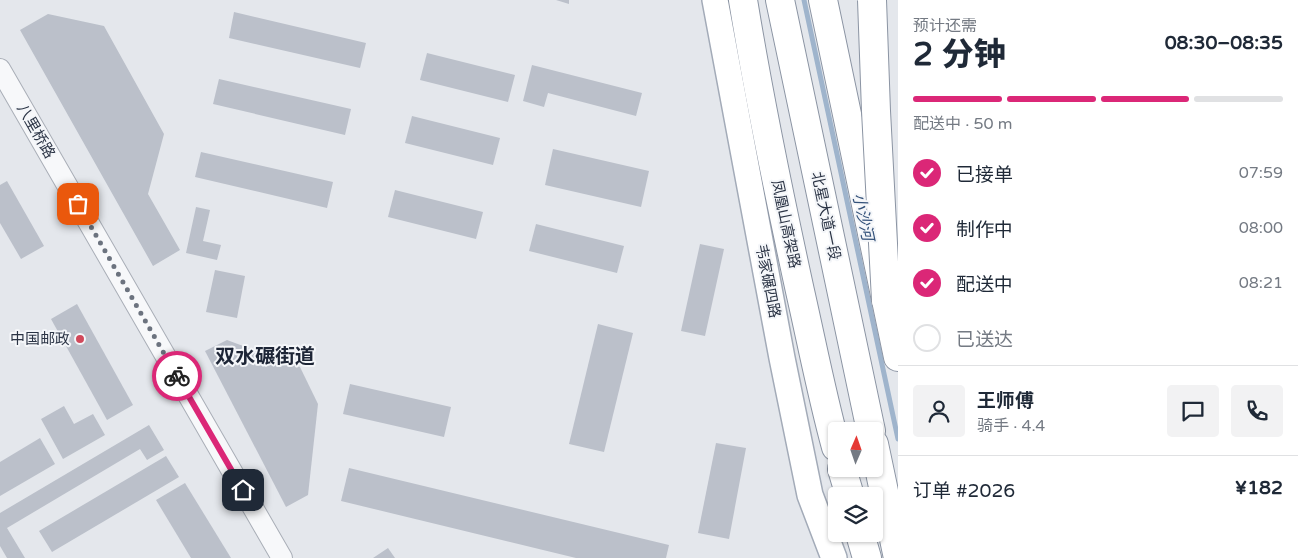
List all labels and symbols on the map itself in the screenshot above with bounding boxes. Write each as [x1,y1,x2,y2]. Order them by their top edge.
street label: 八里桥路 [13,101,59,161]
street label: 北星大道一段 [808,170,844,262]
street label: 凤凰山高架路 [768,178,804,270]
pin [57,183,99,225]
water label: 小沙河 [848,191,878,245]
street label: 韦家碾四路 [752,242,784,320]
place label: 中国邮政 [10,330,70,348]
marker: 中国邮政 [74,333,86,345]
district label: 双水碾街道 [215,345,315,369]
courier [152,351,202,401]
north arrow [828,422,882,478]
pin [222,469,264,511]

